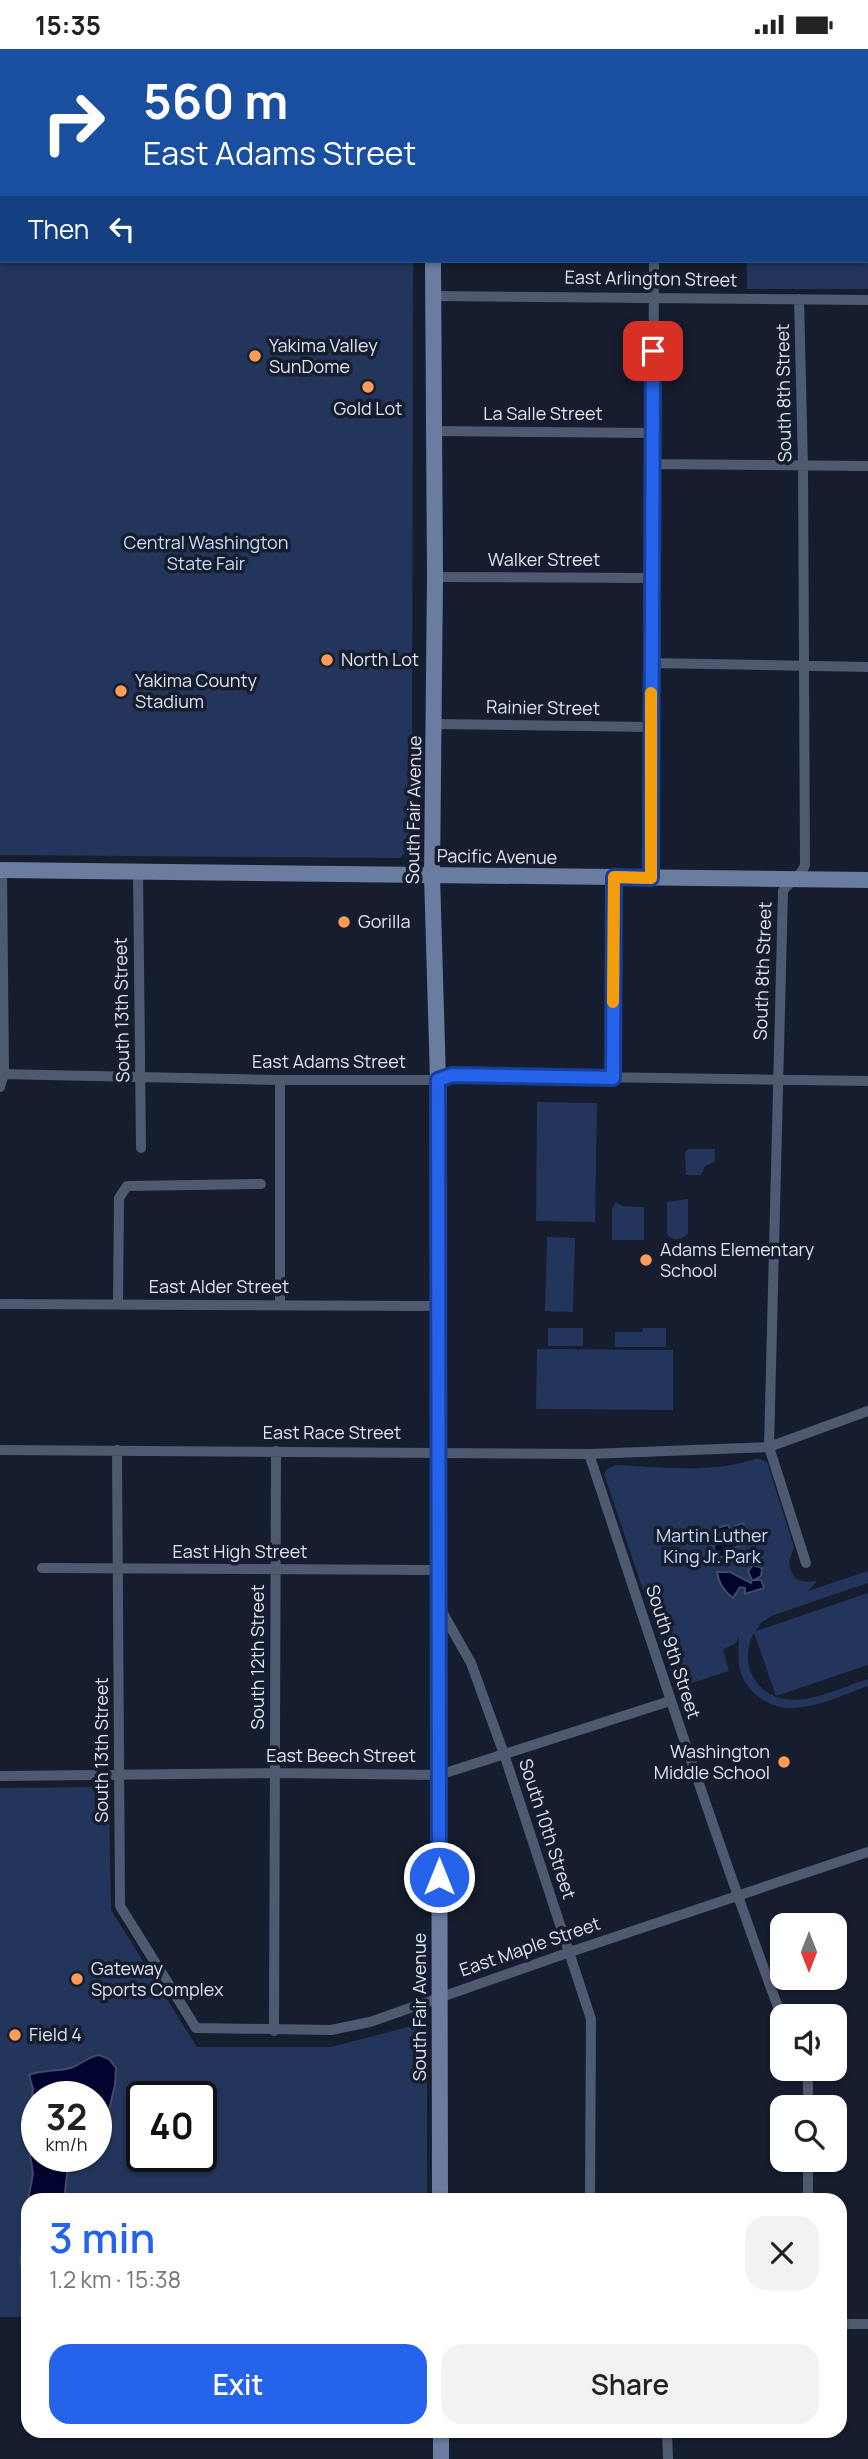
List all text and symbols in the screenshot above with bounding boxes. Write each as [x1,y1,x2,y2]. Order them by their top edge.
text: 15:35 [35,7,101,43]
text: 560 m [143,67,288,134]
icon: right [28,77,119,168]
text: East Adams Street [143,131,416,175]
icon: left [103,210,141,248]
text: Then [28,211,89,247]
street label: East Arlington Street [564,264,738,292]
pin [623,321,683,381]
street label: South 8th Street [770,323,796,463]
icon: arrive [634,332,672,370]
place label: Yakima Valley SunDome [269,333,378,378]
marker: Yakima Valley SunDome [247,348,263,364]
marker: Gold Lot [360,379,376,395]
place label: Gold Lot [334,396,402,420]
street label: La Salle Street [483,401,603,425]
park label: Central Washington State Fair [124,530,288,575]
street label: Walker Street [488,547,600,571]
place label: North Lot [341,647,419,671]
marker: North Lot [319,652,335,668]
place label: Yakima County Stadium [135,668,257,713]
marker: Yakima County Stadium [113,683,129,699]
street label: Rainier Street [486,694,600,720]
street label: South Fair Avenue [400,736,426,884]
street label: Pacific Avenue [437,843,557,869]
street label: South 8th Street [748,901,776,1041]
place label: Gorilla [358,909,410,933]
marker: Gorilla [336,914,352,930]
street label: South 13th Street [108,937,134,1083]
street label: East Adams Street [252,1049,406,1073]
place label: Adams Elementary School [660,1237,815,1282]
marker: Adams Elementary School [638,1252,654,1268]
street label: East Alder Street [149,1274,289,1298]
street label: East Race Street [263,1420,401,1444]
park label: Martin Luther King Jr. Park [656,1523,769,1568]
street label: East High Street [173,1539,307,1563]
street label: South 9th Street [641,1582,707,1722]
street label: South 12th Street [245,1584,269,1730]
street label: South 13th Street [89,1677,113,1823]
place label: Washington Middle School [654,1739,770,1784]
street label: East Beech Street [266,1743,416,1767]
marker: Washington Middle School [776,1754,792,1770]
street label: South 10th Street [514,1755,582,1902]
position arrow [402,1840,476,1914]
street label: East Maple Street [456,1911,603,1981]
north arrow [770,1913,847,1990]
map controls [770,1913,847,2172]
street label: South Fair Avenue [407,1933,431,2081]
place label: Gateway Sports Complex [91,1956,224,2001]
marker: Gateway Sports Complex [69,1971,85,1987]
button: sound [770,2004,847,2081]
place label: Field 4 [29,2022,82,2046]
marker: Field 4 [7,2027,23,2043]
speed limit sign: 40 [126,2081,217,2172]
text: 32 [46,2093,87,2141]
button: search [770,2095,847,2172]
text: km/h [46,2132,87,2156]
text: 3 min [49,2208,155,2266]
button: close [745,2216,819,2290]
text: 1.2 km · 15:38 [49,2263,181,2295]
button: Exit [49,2344,427,2424]
button: Share [441,2344,819,2424]

